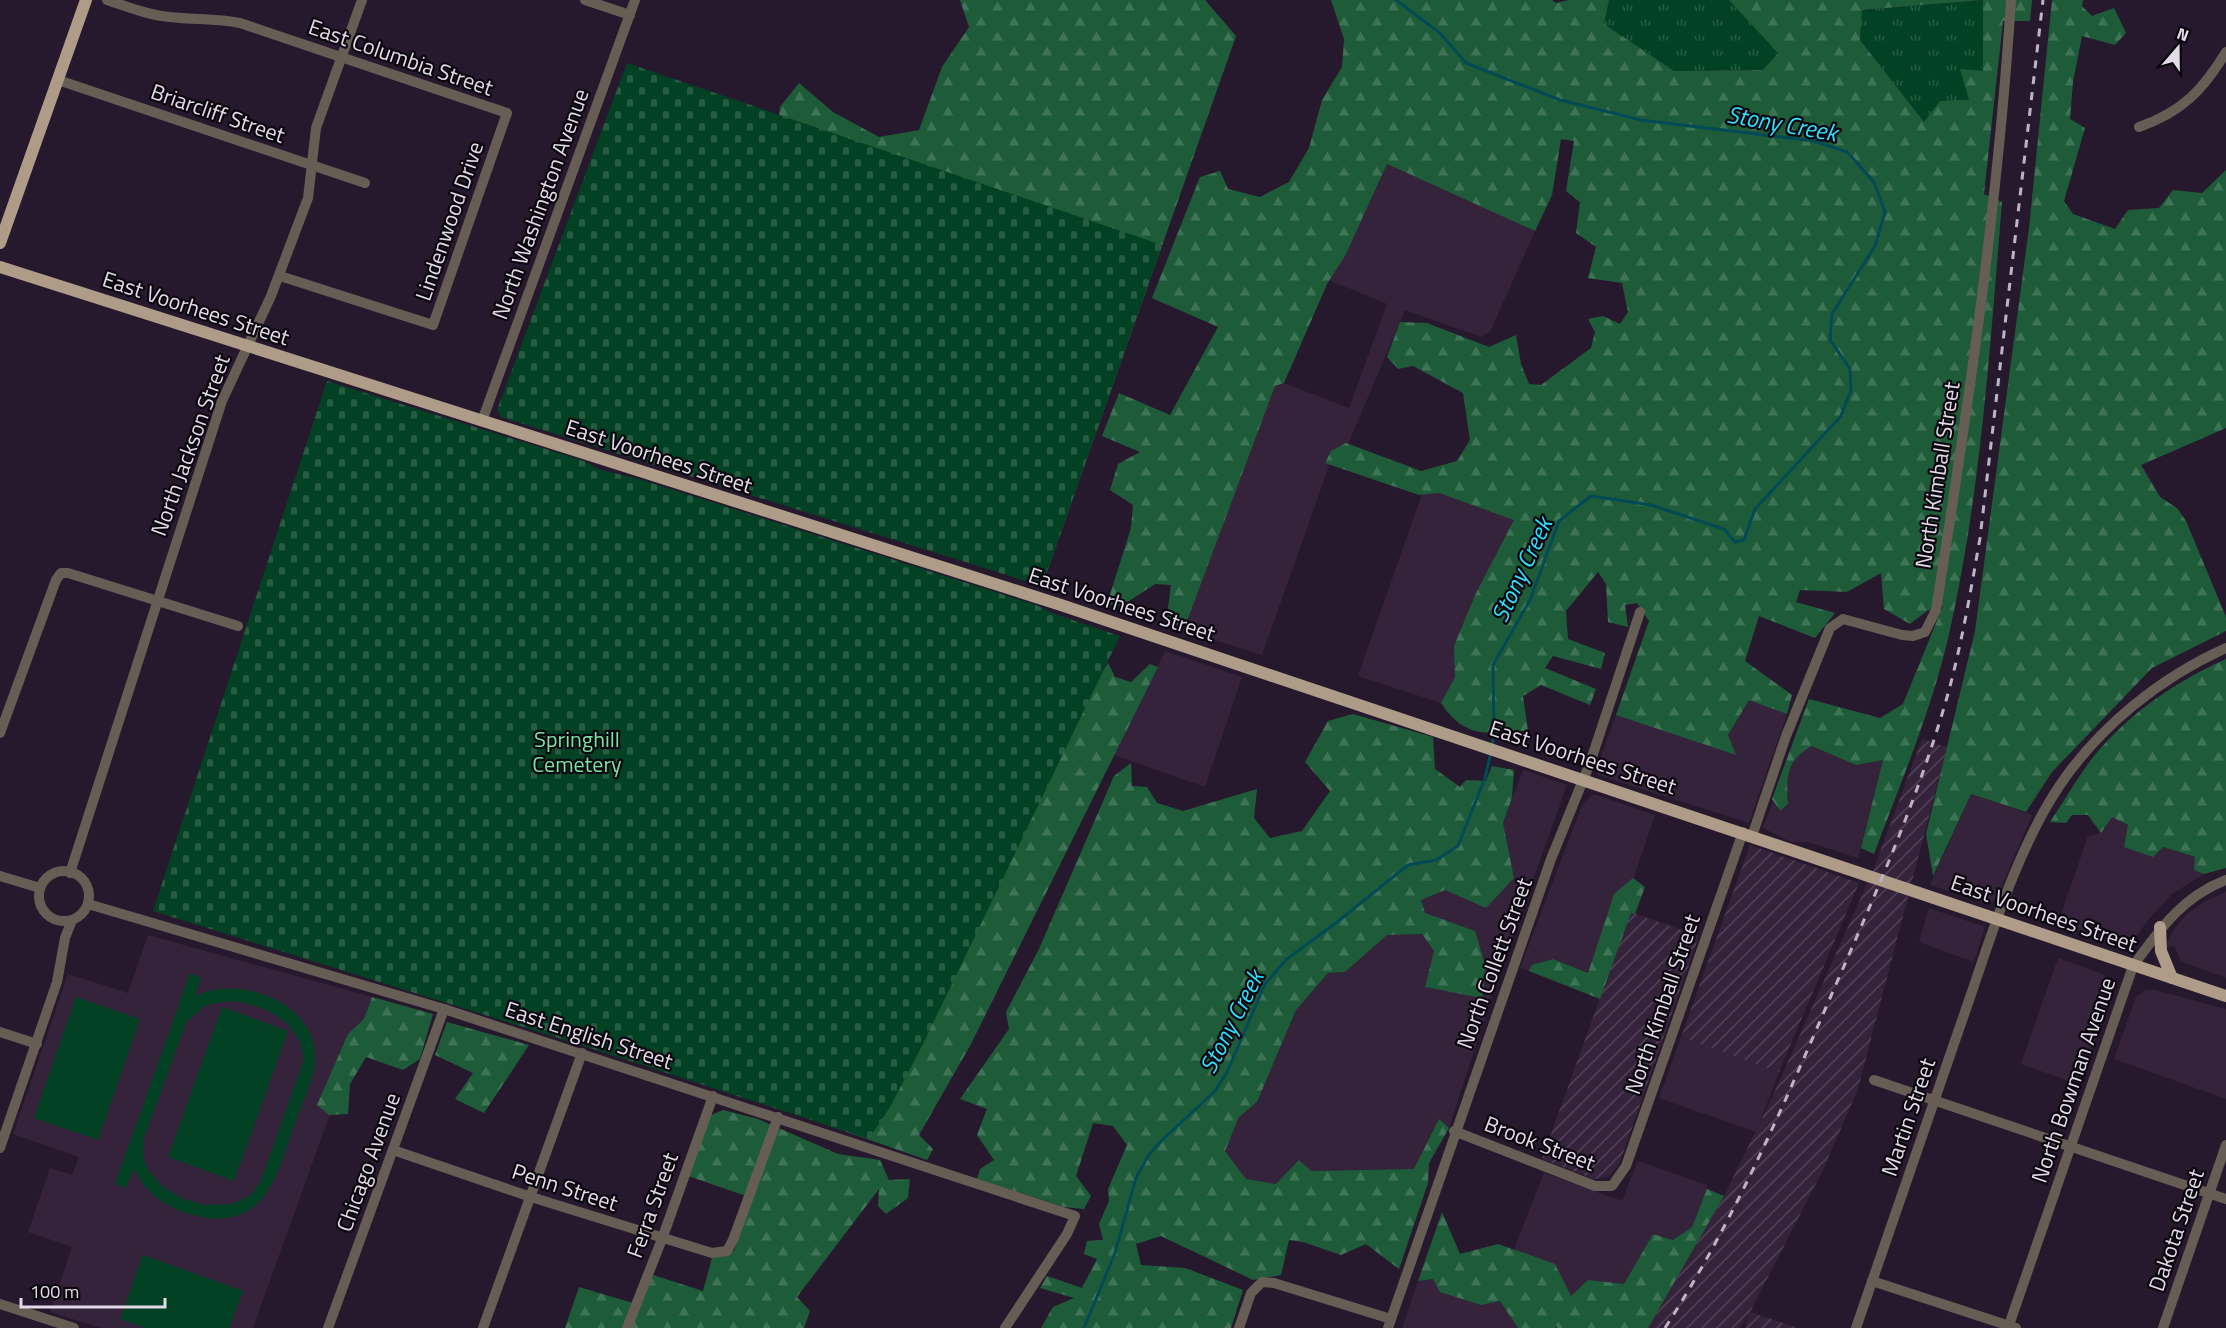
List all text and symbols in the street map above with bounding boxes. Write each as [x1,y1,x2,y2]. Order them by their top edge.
street label: East Columbia Street [304,9,498,105]
north arrow [2148,18,2208,78]
text: N [2174,21,2192,47]
street label: Briarcliff Street [146,74,290,152]
street label: North Washington Avenue [482,84,598,324]
water label: Stony Creek [1724,96,1843,151]
street label: Lindenwood Drive [406,137,492,305]
street label: East Voorhees Street [98,262,294,354]
street label: North Jackson Street [141,349,239,541]
street label: North Kimball Street [1905,379,1969,571]
street label: East Voorhees Street [561,410,757,502]
water label: Stony Creek [1481,508,1562,628]
street label: East Voorhees Street [1024,558,1220,650]
street label: East Voorhees Street [1485,711,1681,803]
park label: Springhill Cemetery [532,722,622,781]
street label: East Voorhees Street [1946,865,2142,961]
street label: North Collett Street [1447,872,1541,1053]
street label: North Kimball Street [1615,909,1709,1099]
water label: Stony Creek [1190,961,1274,1079]
street label: North Bowman Avenue [2022,973,2124,1187]
street label: East English Street [501,992,678,1078]
street label: Martin Street [1872,1053,1944,1181]
street label: Chicago Avenue [327,1088,409,1236]
street label: Brook Street [1480,1106,1601,1180]
street label: Ferra Street [617,1147,687,1263]
street label: Penn Street [508,1154,622,1220]
street label: Dakota Street [2139,1164,2213,1296]
scale bar [21,1271,165,1309]
text: 100 m [30,1278,79,1305]

